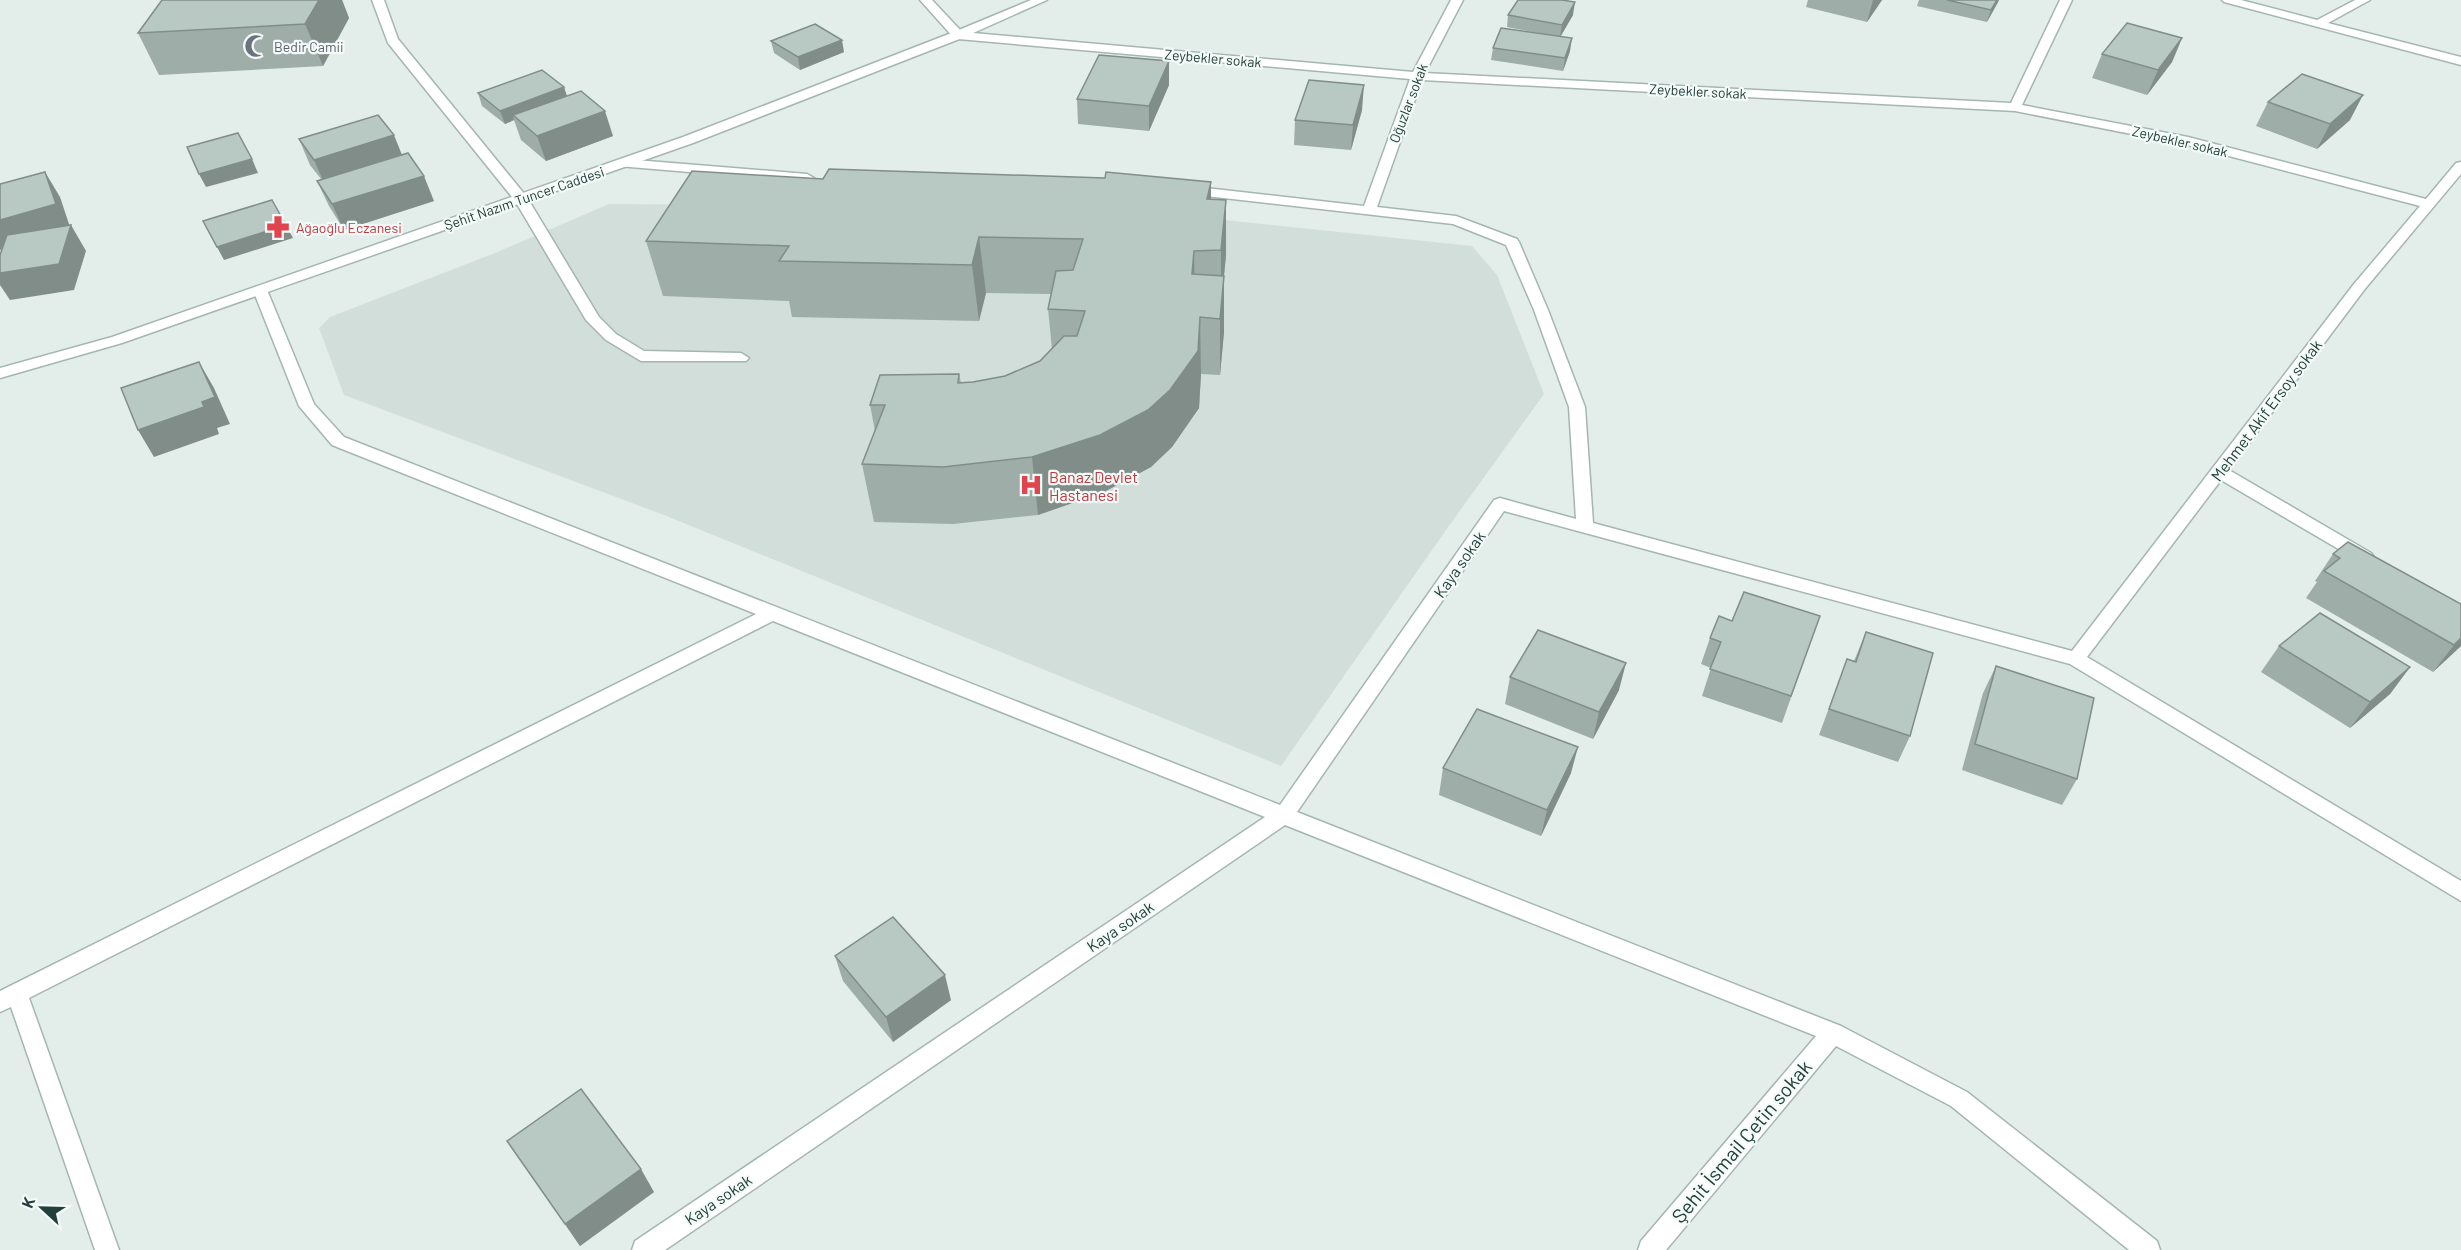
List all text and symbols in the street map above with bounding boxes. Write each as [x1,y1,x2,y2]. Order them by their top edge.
mosque icon: Bedir Camii [243,33,269,59]
place label: Bedir Camii [274,38,344,55]
street label: Zeybekler sokak [1164,45,1262,71]
street label: Oğuzlar sokak [1385,61,1431,145]
street label: Zeybekler sokak [1649,80,1747,102]
street label: Zeybekler sokak [2131,122,2229,160]
street label: Şehit Nazım Tuncer Caddesi [442,163,606,233]
pharmacy icon: Ağaoğlu Eczanesi [265,214,291,240]
place label: Ağaoğlu Eczanesi [296,219,402,236]
street label: Mehmet Akif Ersoy sokak [2207,335,2325,485]
place label: Banaz Devlet Hastanesi [1049,467,1138,504]
hospital icon: Banaz Devlet Hastanesi [1018,472,1044,498]
street label: Kaya sokak [1429,527,1489,601]
street label: Kaya sokak [1083,897,1157,955]
street label: Şehit İsmail Çetin sokak [1666,1055,1816,1227]
street label: Kaya sokak [681,1170,755,1228]
north arrow [12,1178,72,1238]
text: K [17,1194,38,1210]

